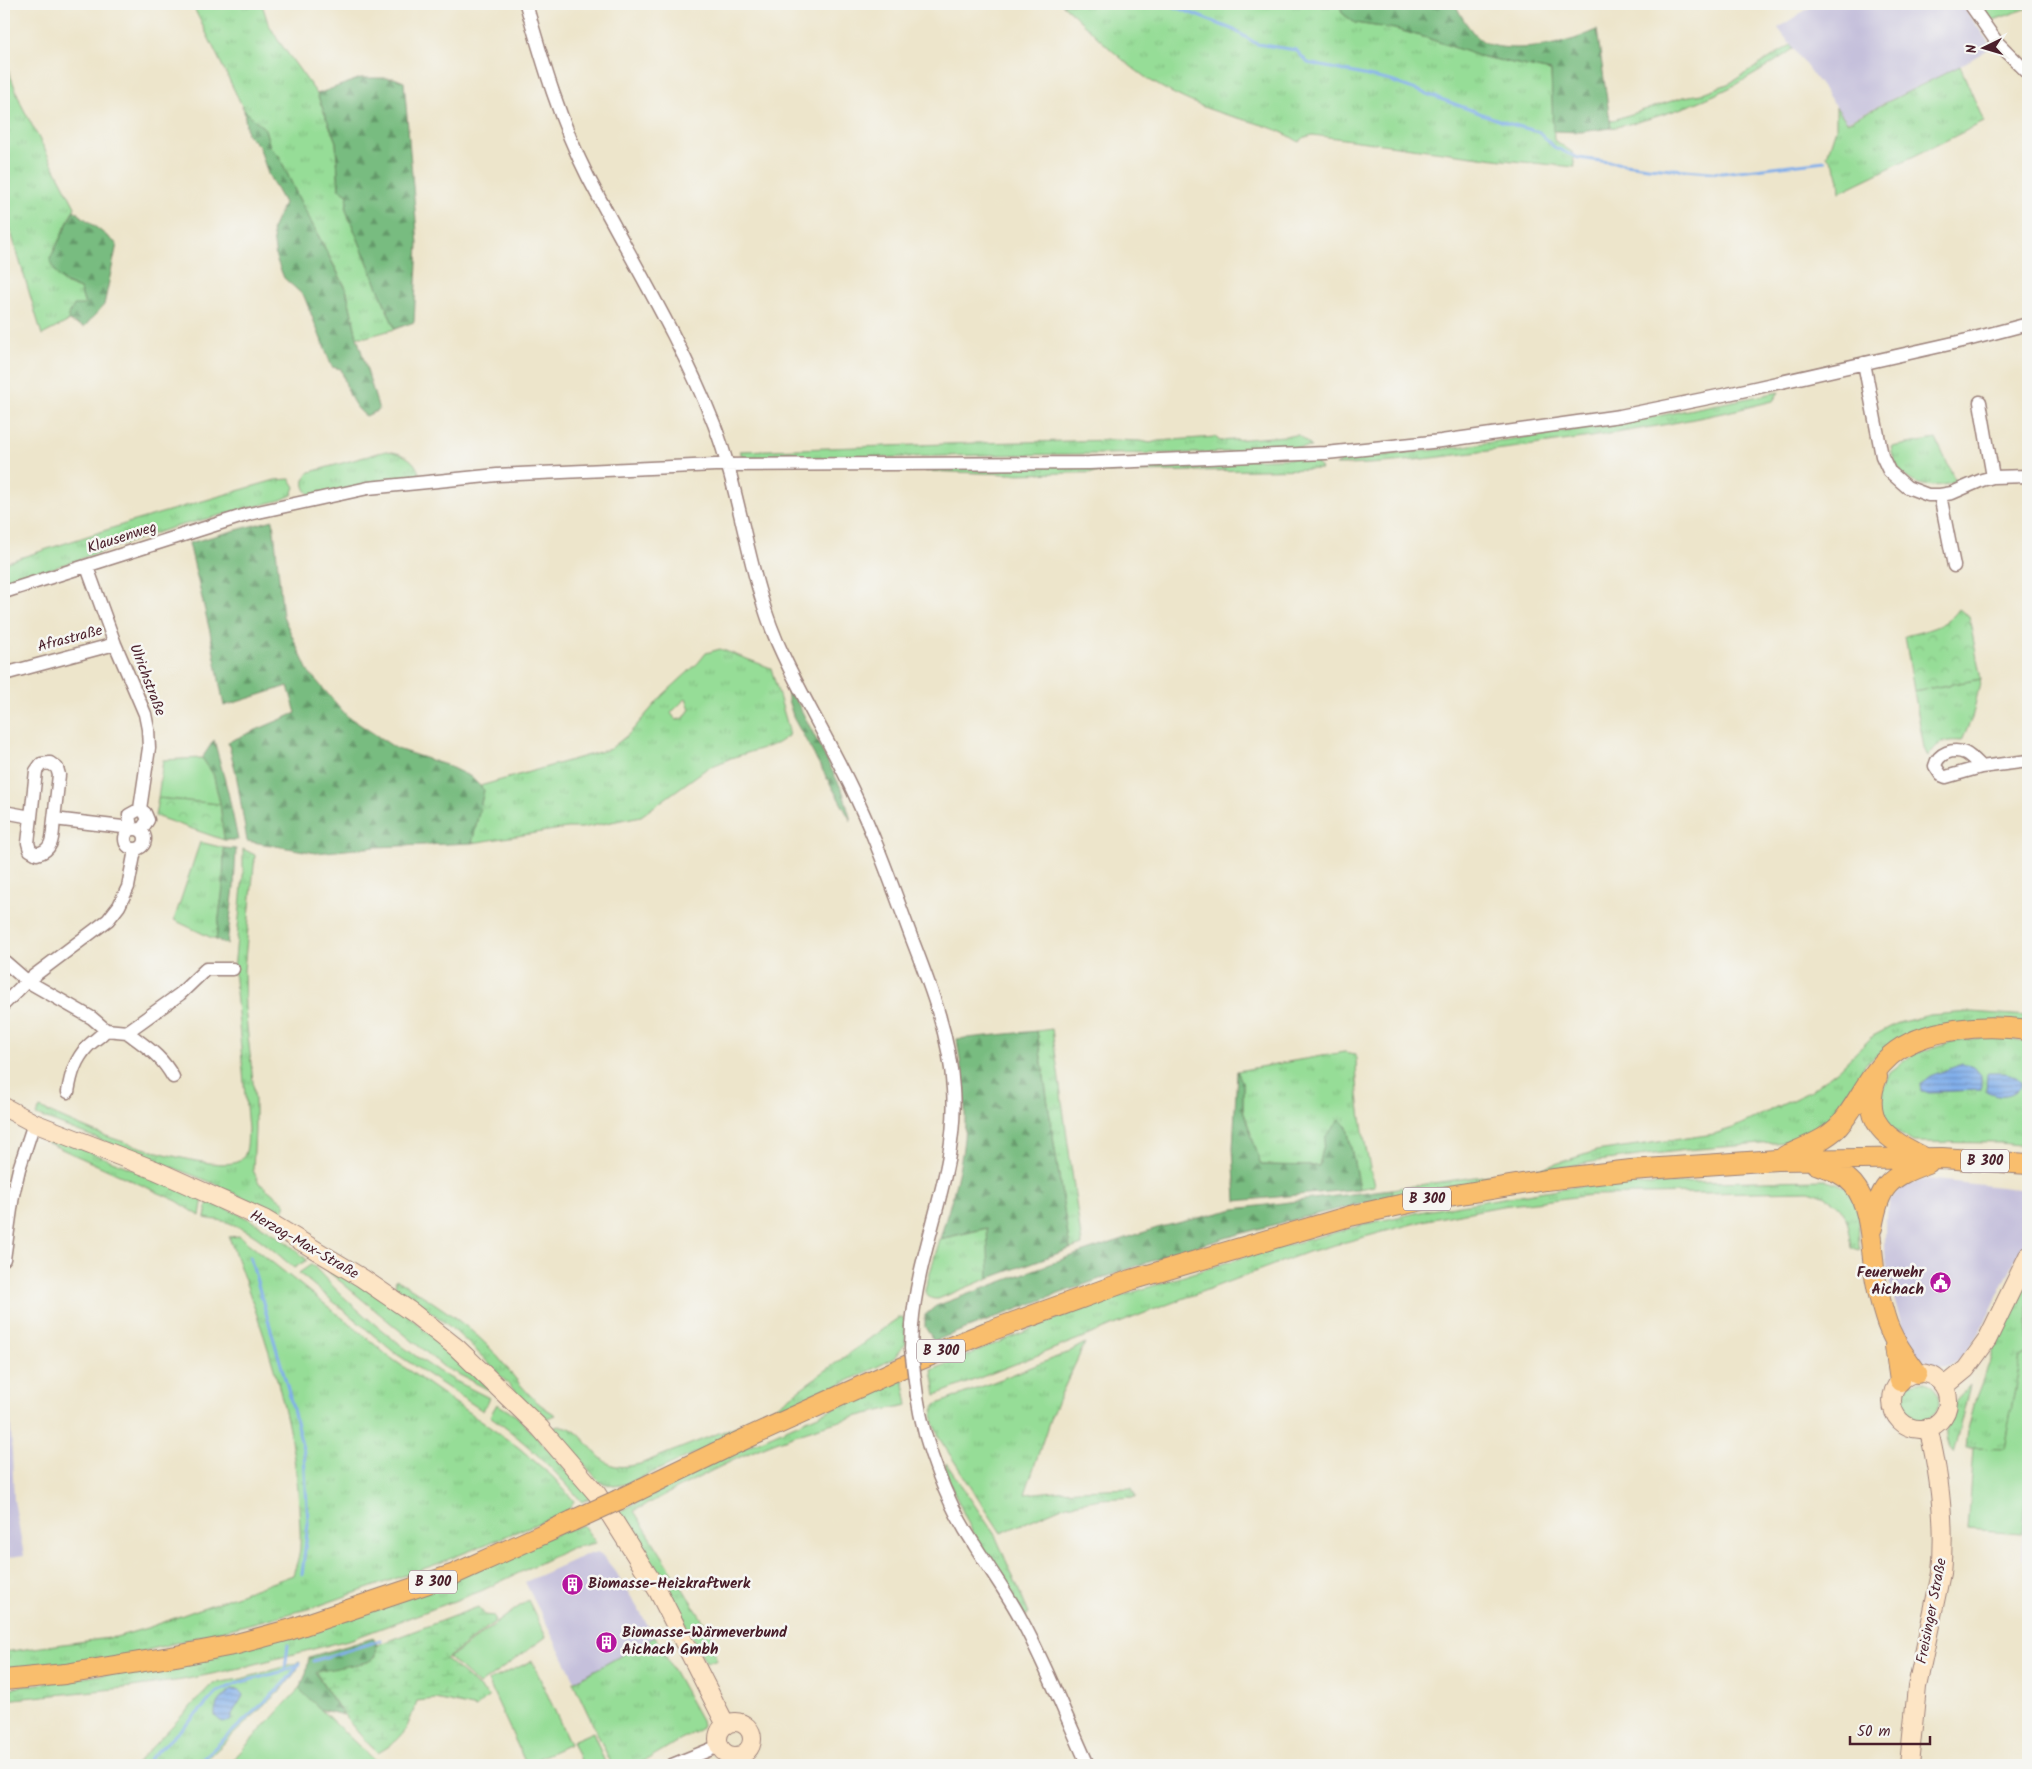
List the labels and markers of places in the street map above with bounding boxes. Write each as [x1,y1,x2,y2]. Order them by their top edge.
place label: Feuerwehr Aichach [1857,1261,1925,1302]
public building icon: Feuerwehr Aichach [1928,1270,1952,1294]
building icon: Biomasse-Heizkraftwerk [560,1572,584,1596]
place label: Biomasse-Heizkraftwerk [588,1572,751,1596]
place label: Biomasse-Wärmeverbund Aichach Gmbh [622,1621,788,1662]
building icon: Biomasse-Wärmeverbund Aichach Gmbh [594,1630,618,1654]

